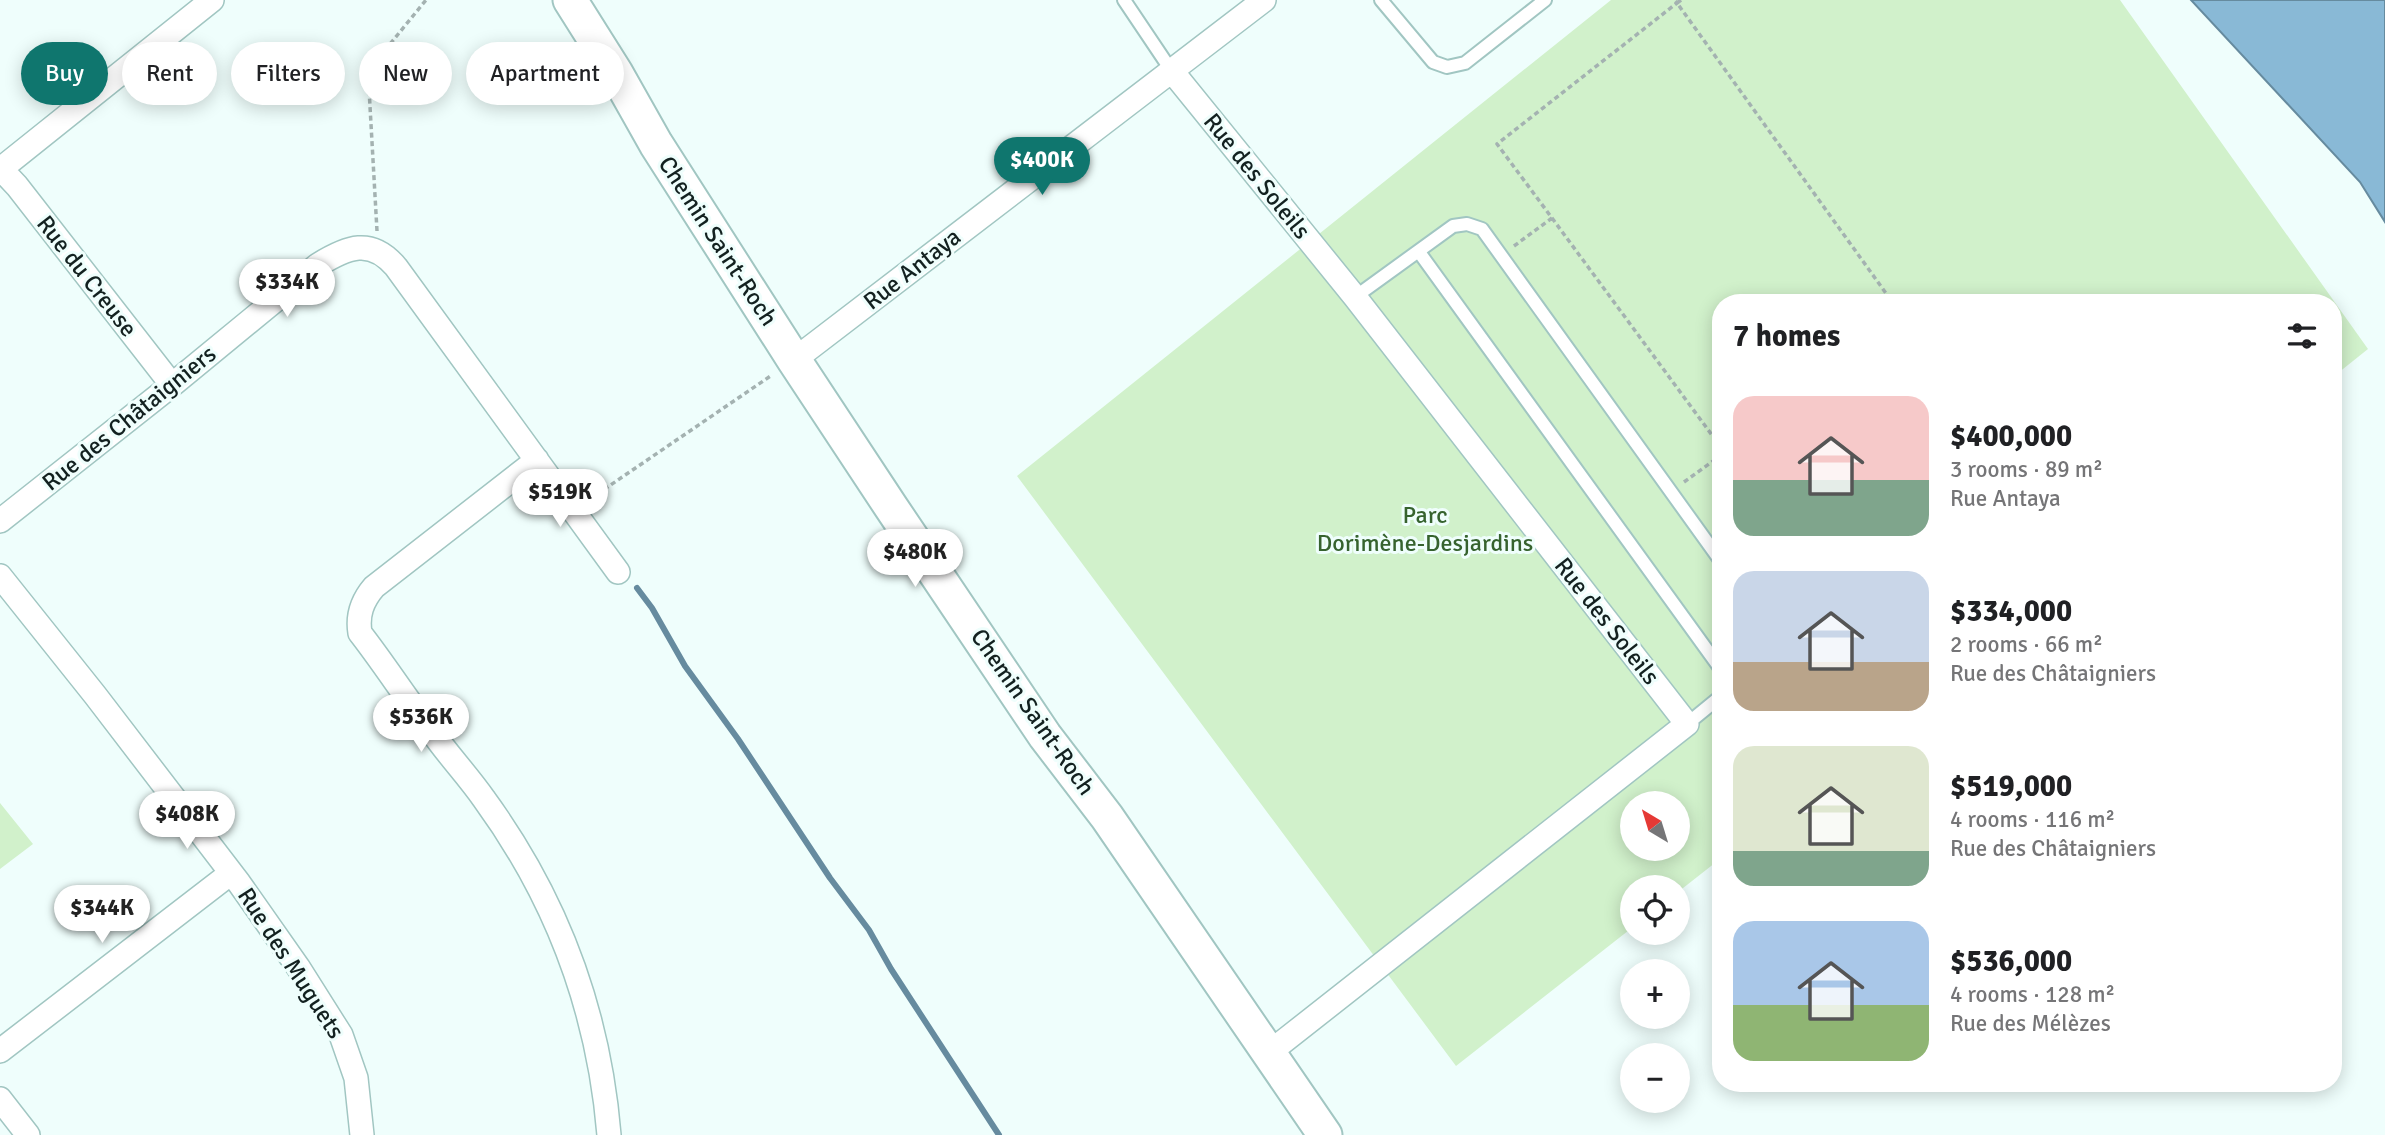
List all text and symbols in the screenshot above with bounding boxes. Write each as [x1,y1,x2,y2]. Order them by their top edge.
chip: Buy [21,42,108,105]
chip: Rent [122,42,217,105]
chip: Filters [231,42,345,105]
chip: New [359,42,452,105]
chip: Apartment [466,42,624,105]
street label: Rue des Soleils [1197,107,1317,245]
pin: $400K [993,138,1091,197]
text: $400K [1010,145,1074,174]
street label: Chemin Saint-Roch [652,150,784,332]
street label: Rue du Creuse [30,209,144,343]
street label: Rue Antaya [857,222,967,316]
pin: $334K [238,260,336,319]
text: $334K [255,267,319,296]
icon: filters [2283,317,2321,355]
text: 7 homes [1733,318,1840,355]
street label: Rue des Châtaigniers [36,339,222,497]
text: $400,000 [1950,418,2072,455]
icon: home [1789,424,1873,508]
text: 3 rooms · 89 m² [1950,455,2103,484]
pin: $519K [511,470,609,529]
text: $519K [528,477,592,506]
text: Rue Antaya [1950,484,2061,513]
park label: Parc Dorimène-Desjardins [1317,500,1533,558]
pin: $480K [866,530,964,589]
text: $480K [883,537,947,566]
street label: Rue des Soleils [1548,551,1666,691]
text: $334,000 [1950,593,2072,630]
icon: home [1789,599,1873,683]
street label: Chemin Saint-Roch [964,623,1102,801]
text: 2 rooms · 66 m² [1950,630,2103,659]
text: Rue des Châtaigniers [1950,659,2156,688]
pin: $536K [372,694,470,754]
text: $536K [389,702,453,731]
text: $519,000 [1950,768,2072,805]
icon: home [1789,774,1873,858]
north arrow [1620,791,1690,861]
map controls [1620,791,1690,1113]
pin: $408K [138,792,236,851]
text: $408K [155,799,219,828]
text: 4 rooms · 116 m² [1950,805,2115,834]
text: Rue des Châtaigniers [1950,834,2156,863]
button: locate [1620,875,1690,945]
street label: Rue des Muguets [231,882,351,1044]
pin: $344K [53,886,151,945]
text: $344K [70,893,134,922]
text: $536,000 [1950,943,2072,980]
icon: home [1789,949,1873,1033]
button: + [1620,959,1690,1029]
text: 4 rooms · 128 m² [1950,980,2115,1009]
text: Rue des Mélèzes [1950,1009,2111,1038]
button: − [1620,1043,1690,1113]

